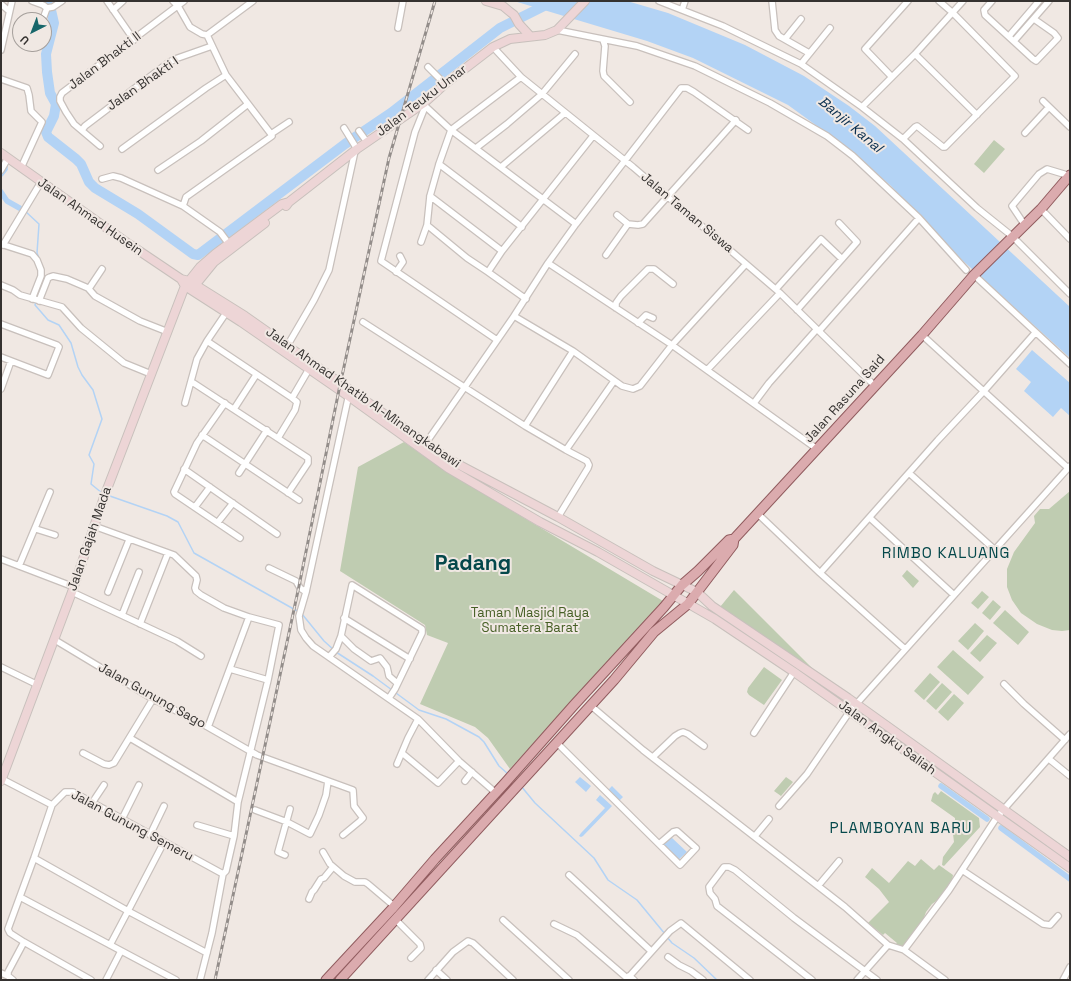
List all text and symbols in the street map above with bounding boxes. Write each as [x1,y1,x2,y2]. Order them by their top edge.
north arrow [12,12,52,52]
street label: Jalan Bhakti II [66,29,144,93]
text: U [17,32,32,48]
street label: Jalan Bhakti I [104,54,182,114]
street label: Jalan Teuku Umar [374,62,470,140]
water label: Banjir Kanal [815,93,885,157]
street label: Jalan Taman Siswa [637,170,737,256]
street label: Jalan Ahmad Husein [34,175,146,259]
street label: Jalan Ahmad Khatib Al-Minangkabawi [263,324,463,472]
street label: Jalan Rasuna Said [801,352,889,446]
street label: Jalan Gajah Mada [65,485,115,593]
district label: RIMBO KALUANG [882,545,1010,563]
district label: Padang [435,551,511,577]
park label: Taman Masjid Raya Sumatera Barat [471,605,589,636]
street label: Jalan Gunung Sago [96,660,208,732]
street label: Jalan Angku Saliah [835,697,939,779]
street label: Jalan Gunung Semeru [68,787,196,865]
district label: PLAMBOYAN BARU [829,820,973,838]

